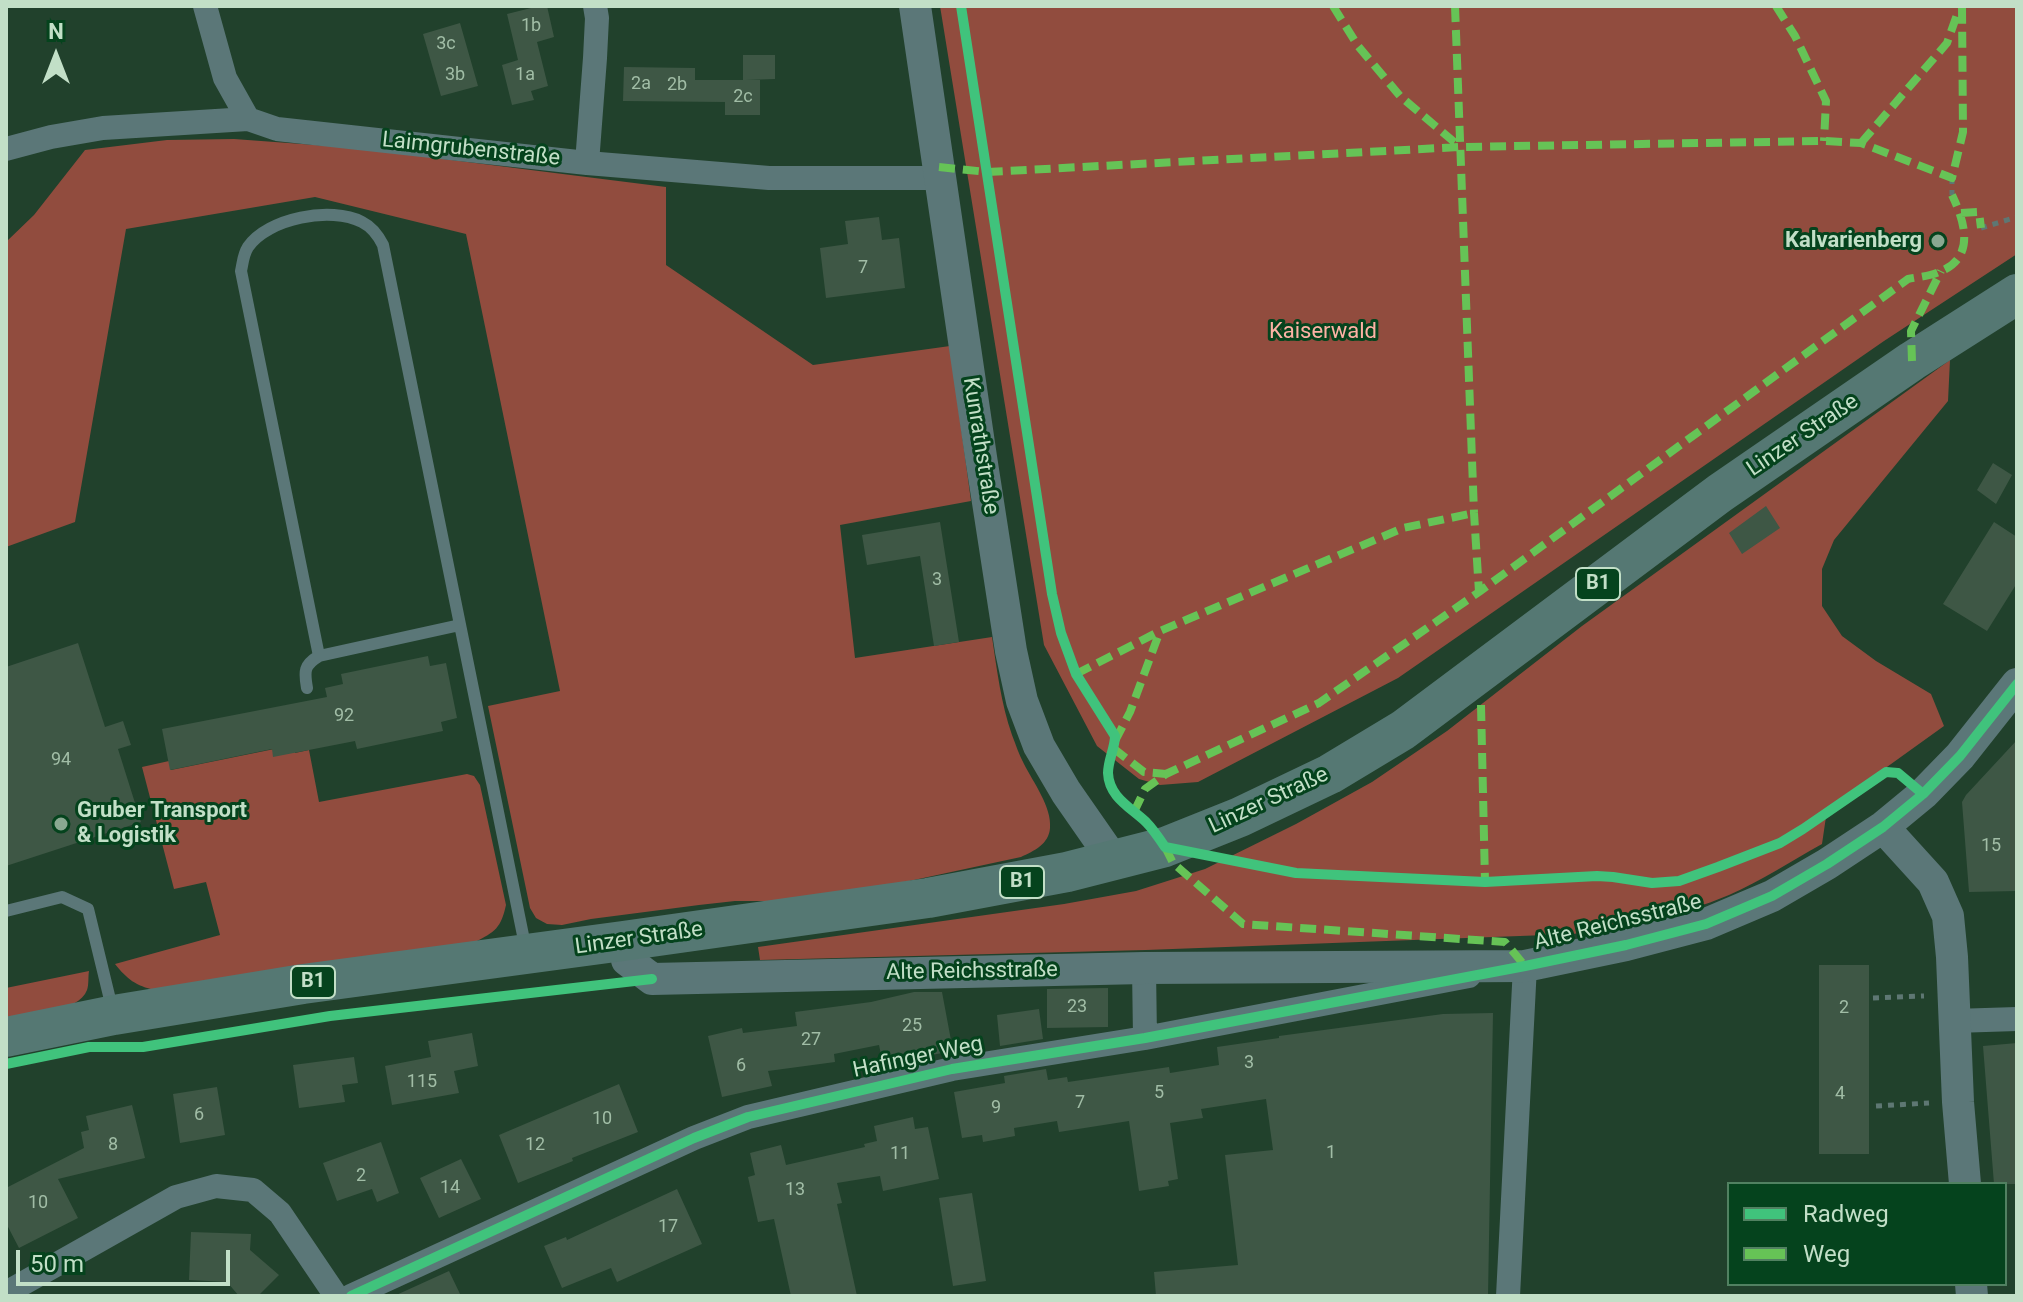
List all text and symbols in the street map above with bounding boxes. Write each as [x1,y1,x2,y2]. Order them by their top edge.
house number: 1b [521,15,541,37]
north arrow [16,16,96,96]
text: N [48,19,64,44]
house number: 3c [436,33,456,55]
house number: 3b [445,64,465,86]
house number: 1a [515,64,535,86]
house number: 2a [631,73,651,95]
house number: 2b [667,74,687,96]
house number: 2c [733,86,753,108]
street label: Laimgrubenstraße [381,128,561,172]
place label: Kalvarienberg [1785,228,1922,254]
marker: Kalvarienberg [1929,232,1947,250]
house number: 7 [858,257,868,279]
park label: Kaiserwald [1269,319,1377,345]
street label: Kunrathstraße [956,376,1004,516]
street label: Linzer Straße [1742,389,1864,483]
road number: B1 [1576,568,1620,600]
house number: 3 [932,569,942,591]
house number: 92 [334,705,354,727]
house number: 94 [51,749,71,771]
street label: Linzer Straße [1205,762,1333,840]
place label: Gruber Transport & Logistik [77,798,247,850]
marker: Gruber Transport & Logistik [52,815,70,833]
house number: 15 [1981,835,2001,857]
road number: B1 [1000,866,1044,898]
street label: Alte Reichsstraße [1531,889,1705,957]
street label: Linzer Straße [573,917,705,961]
street label: Alte Reichsstraße [886,957,1058,987]
road number: B1 [291,966,335,998]
house number: 23 [1067,996,1087,1018]
house number: 2 [1839,997,1849,1019]
house number: 25 [902,1015,922,1037]
house number: 27 [801,1029,821,1051]
street label: Hafinger Weg [851,1031,985,1085]
house number: 3 [1244,1052,1254,1074]
house number: 6 [736,1055,746,1077]
house number: 115 [407,1071,437,1093]
house number: 5 [1154,1082,1164,1104]
house number: 4 [1835,1083,1845,1105]
house number: 7 [1075,1092,1085,1114]
house number: 9 [991,1097,1001,1119]
house number: 6 [194,1104,204,1126]
house number: 10 [592,1108,612,1130]
house number: 8 [108,1134,118,1156]
house number: 12 [525,1134,545,1156]
house number: 1 [1326,1142,1336,1164]
house number: 11 [890,1143,910,1165]
house number: 2 [356,1165,366,1187]
house number: 14 [440,1177,460,1199]
house number: 13 [785,1179,805,1201]
legend [1727,1182,2007,1286]
house number: 10 [28,1192,48,1214]
text: Radweg [1803,1200,1889,1228]
house number: 17 [658,1216,678,1238]
scale bar [20,1234,234,1284]
text: Weg [1803,1240,1850,1268]
text: 50 m [30,1250,84,1278]

